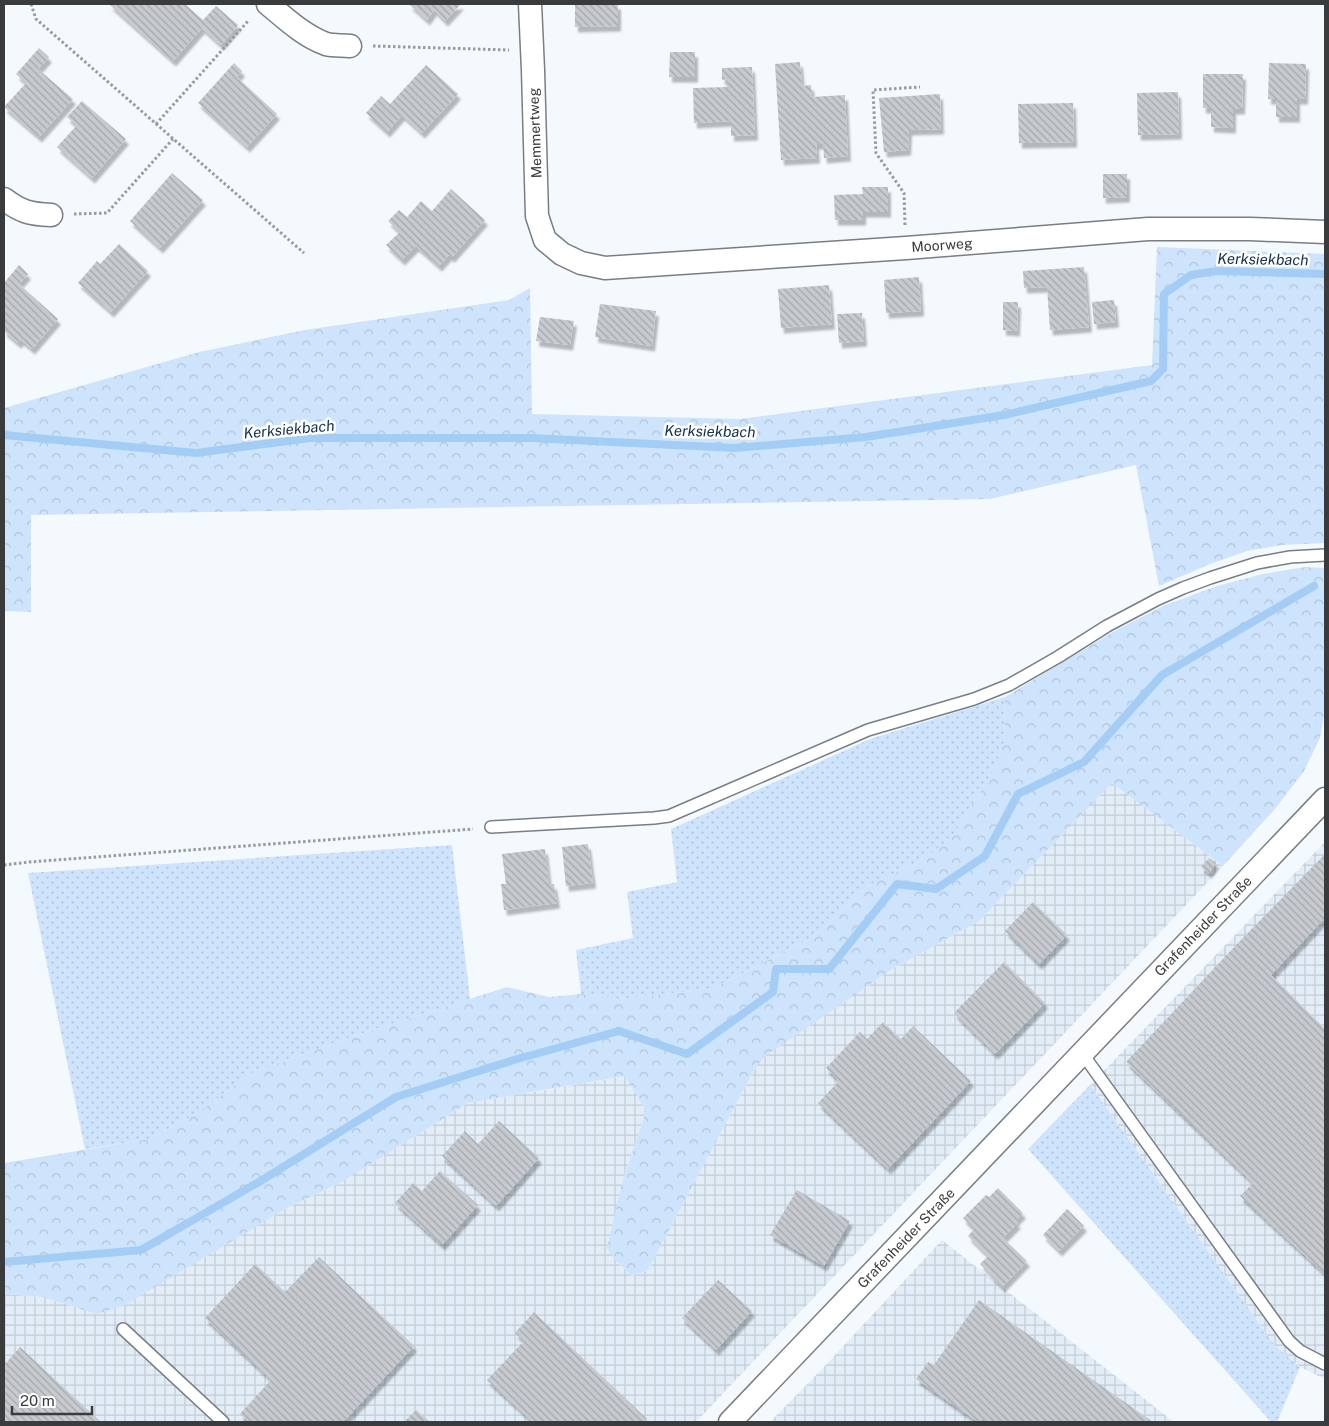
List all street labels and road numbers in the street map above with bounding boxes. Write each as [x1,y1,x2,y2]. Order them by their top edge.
street label: Memmertweg [525,87,545,178]
street label: Moorweg [911,235,973,255]
street label: Grafenheider Straße [1151,873,1255,979]
street label: Grafenheider Straße [854,1185,958,1291]

